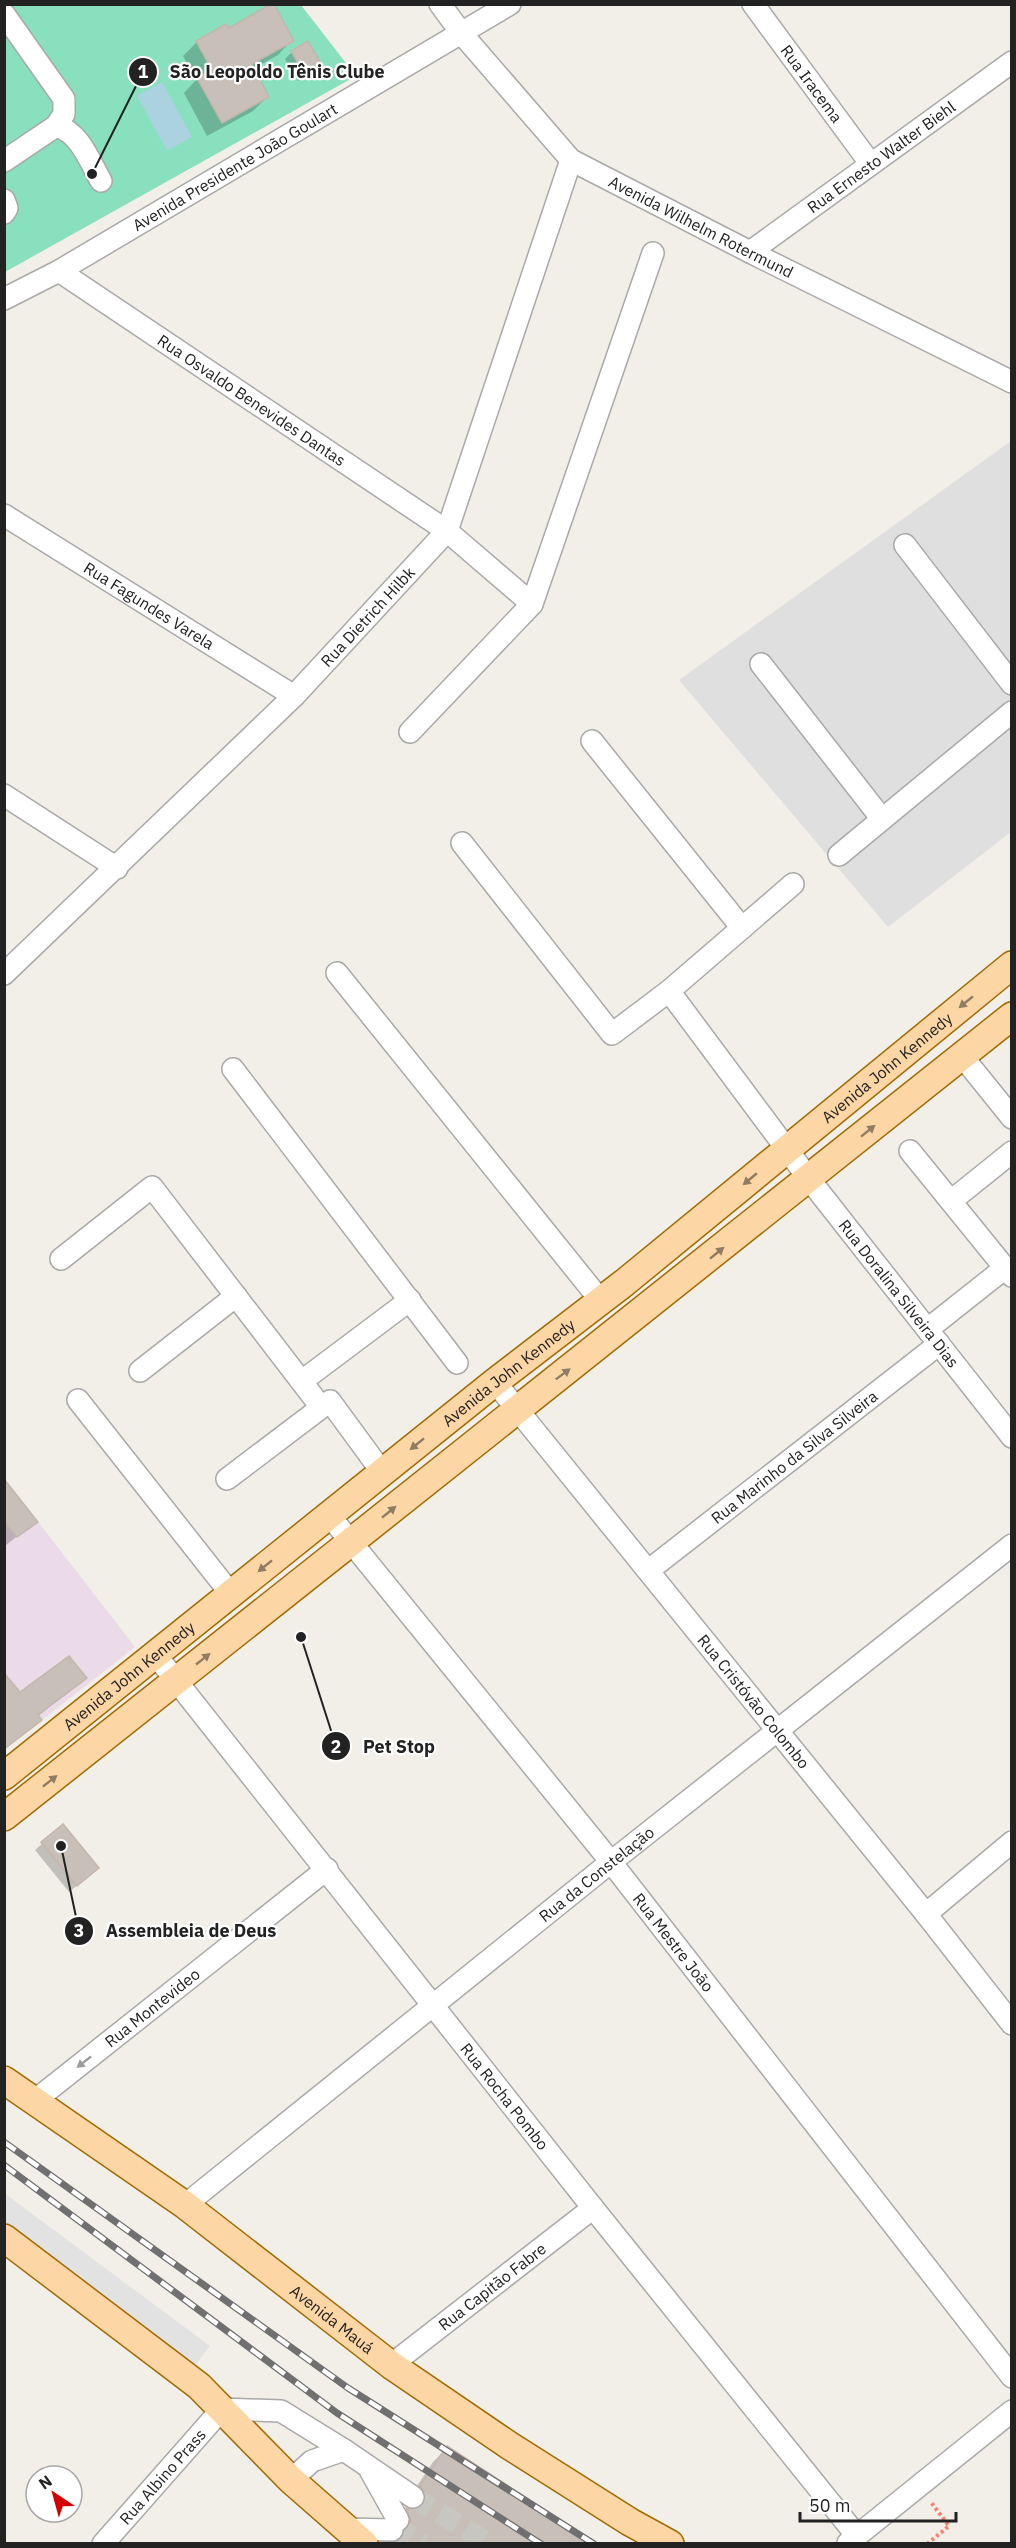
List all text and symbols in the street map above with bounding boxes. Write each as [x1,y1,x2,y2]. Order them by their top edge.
street label: Rua Iracema [776,41,847,127]
callout: São Leopoldo Tênis Clube [128,54,397,90]
text: 1 [138,60,149,83]
text: São Leopoldo Tênis Clube [169,60,385,83]
street label: Rua Ernesto Walter Biehl [803,96,959,217]
street label: Avenida Presidente João Goulart [129,99,341,235]
street label: Avenida Wilhelm Rotermund [606,171,797,282]
street label: Rua Osvaldo Benevides Dantas [154,330,350,470]
street label: Rua Fagundes Varela [80,557,218,654]
street label: Rua Dietrich Hilbk [316,562,419,671]
one-way arrow [959,995,974,1008]
street label: Avenida John Kennedy [817,1008,956,1127]
one-way arrow [861,1125,876,1138]
one-way arrow [742,1172,758,1185]
street label: Rua Doralina Silveira Dias [835,1215,963,1371]
one-way arrow [709,1248,724,1260]
street label: Avenida John Kennedy [438,1314,579,1431]
one-way arrow [556,1368,571,1380]
street label: Rua Marinho da Silva Silveira [707,1386,882,1528]
one-way arrow [409,1438,425,1451]
one-way arrow [381,1506,396,1519]
one-way arrow [257,1560,273,1573]
street label: Avenida John Kennedy [59,1617,199,1735]
street label: Rua Cristóvão Colombo [693,1630,814,1773]
one-way arrow [195,1653,211,1666]
callout: Pet Stop [321,1728,447,1764]
text: 2 [331,1735,341,1758]
text: Pet Stop [363,1735,435,1758]
one-way arrow [43,1775,58,1787]
street label: Rua da Constelação [535,1822,658,1926]
street label: Rua Mestre João [629,1889,718,1996]
callout: Assembleia de Deus [64,1913,289,1949]
text: 3 [74,1919,84,1942]
text: Assembleia de Deus [106,1919,276,1942]
street label: Rua Montevideo [101,1964,204,2051]
street label: Rua Rocha Pombo [456,2039,553,2154]
one-way arrow [76,2055,91,2067]
street label: Rua Capitão Fabre [434,2238,550,2335]
street label: Avenida Mauá [286,2280,378,2358]
street label: Rua Albino Prass [115,2425,210,2528]
north arrow [24,2464,84,2524]
text: N [35,2470,56,2493]
scale bar [800,2485,956,2523]
text: 50 m [809,2494,851,2517]

